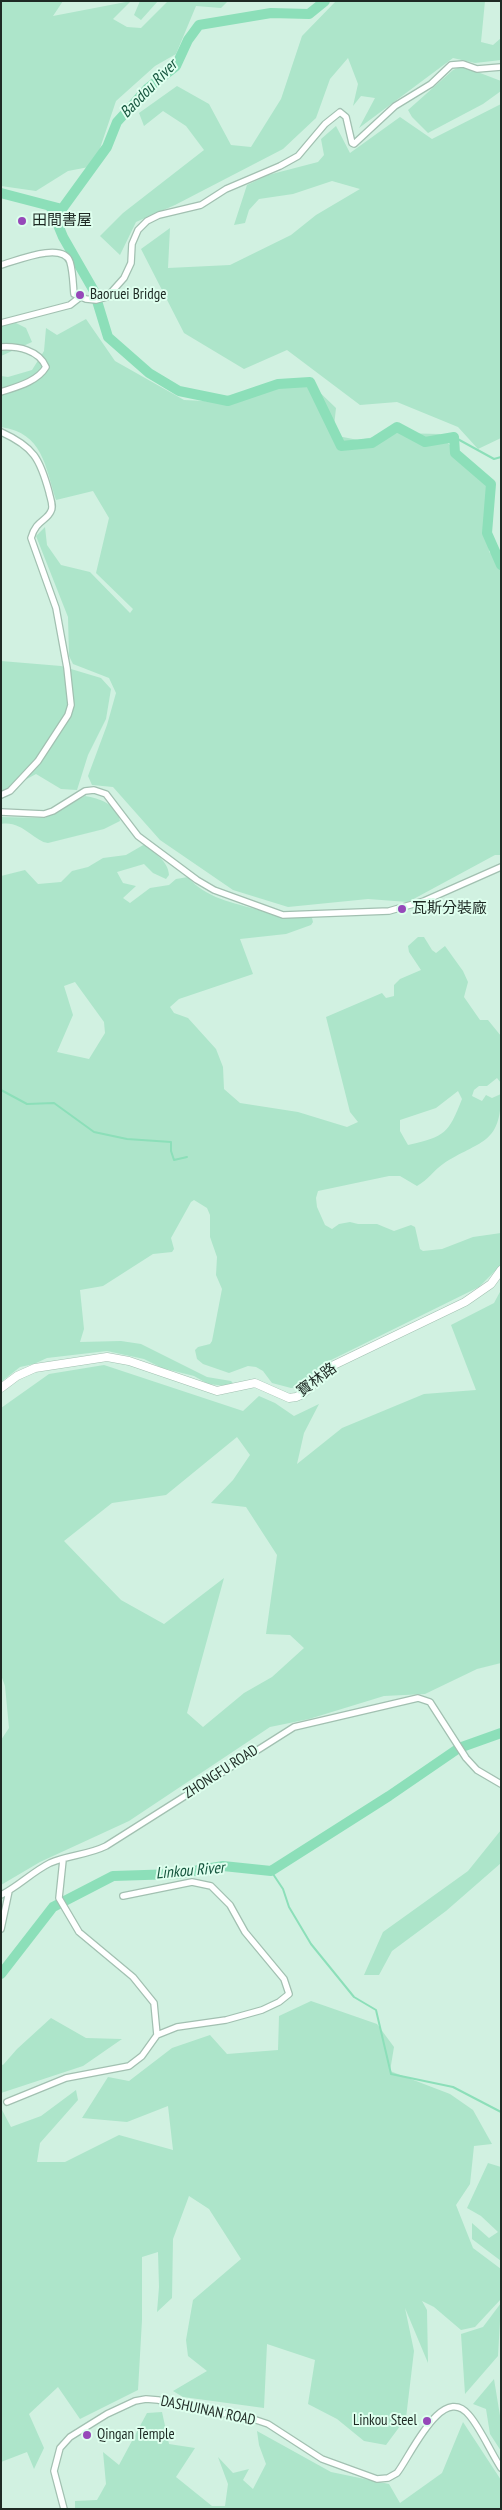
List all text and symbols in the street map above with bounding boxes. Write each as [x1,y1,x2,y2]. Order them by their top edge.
water label: Baodou River [117,56,181,122]
place label: 田間書屋 [32,212,92,230]
marker: 田間書屋 [16,215,28,227]
place label: Baoruei Bridge [90,286,166,304]
marker: Baoruei Bridge [74,289,86,301]
place label: 瓦斯分裝廠 [412,900,487,918]
marker: 瓦斯分裝廠 [396,903,408,915]
street label: 寶林路 [294,1359,340,1401]
street label: ZHONGFU ROAD [180,1741,262,1803]
water label: Linkou River [155,1858,225,1884]
street label: DASHUINAN ROAD [159,2392,257,2430]
place label: Linkou Steel [353,2412,417,2430]
marker: Linkou Steel [421,2415,433,2427]
place label: Qingan Temple [97,2426,175,2444]
marker: Qingan Temple [81,2429,93,2441]

